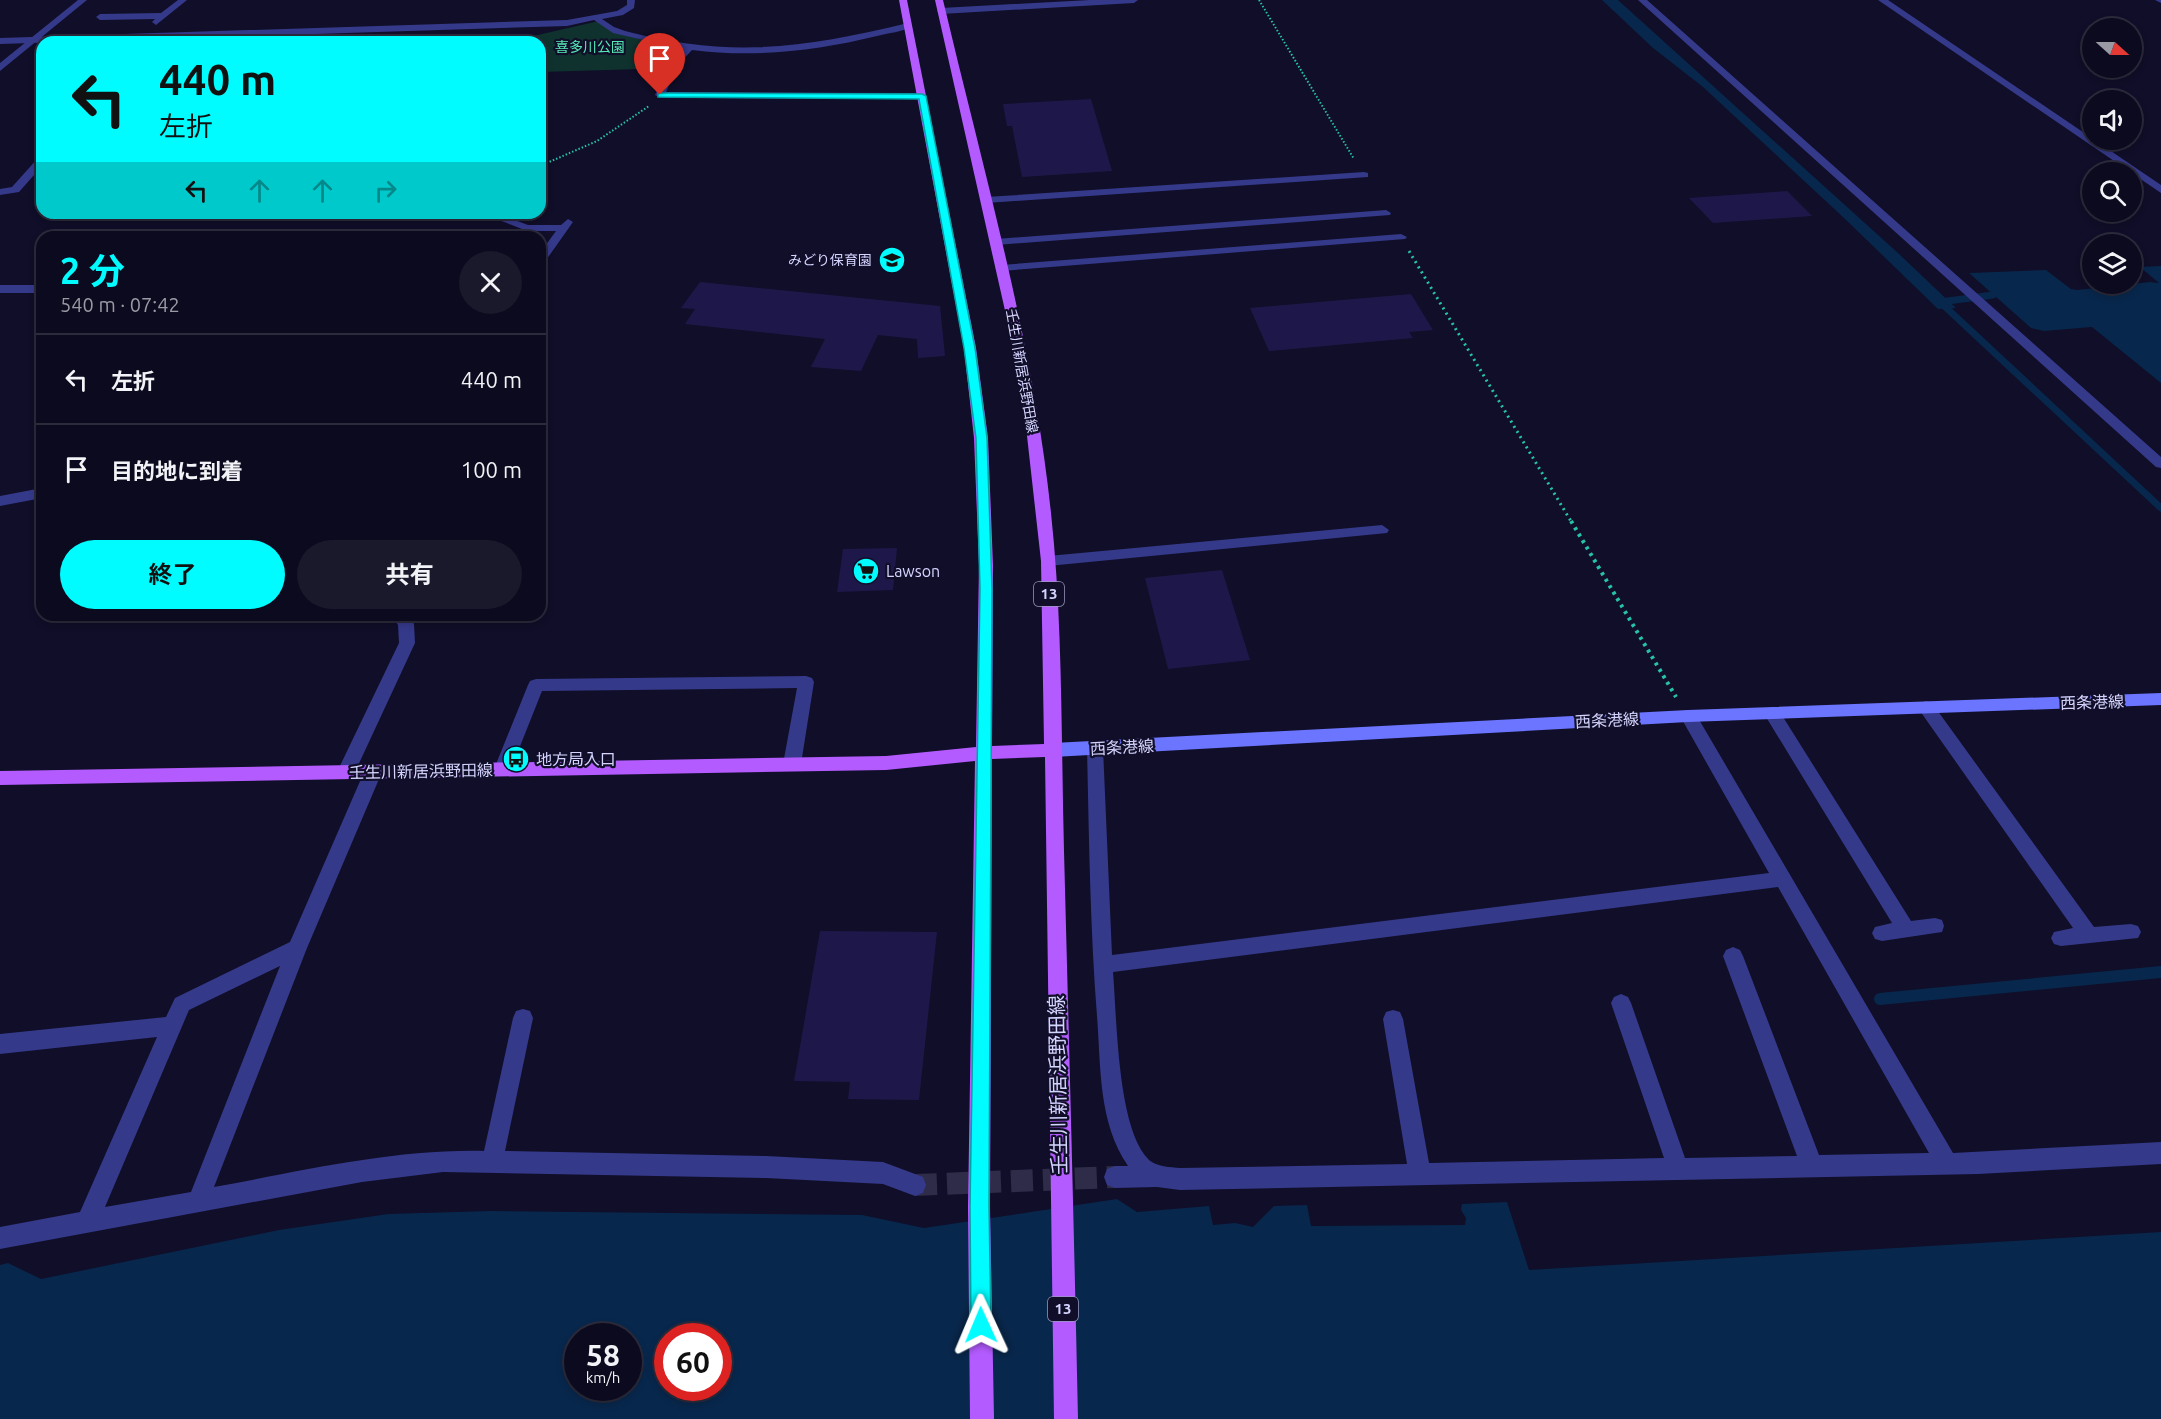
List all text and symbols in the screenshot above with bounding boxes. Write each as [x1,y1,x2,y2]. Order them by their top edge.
north arrow [2082,18,2142,78]
map controls [2082,18,2142,294]
pin [634,33,685,95]
park label: 喜多川公園 [555,39,625,55]
icon: arrive [643,42,676,75]
text: 440 m [159,56,276,103]
icon: left [60,60,138,138]
button: sound [2082,90,2142,150]
text: 左折 [159,111,213,141]
button: search [2082,162,2142,222]
icon: left [180,174,213,207]
icon: ahead [243,174,276,207]
icon: ahead [306,174,339,207]
icon: right [369,174,402,207]
button: layers [2082,234,2142,294]
school or university icon: みどり保育園 [877,245,907,275]
text: 2 分 [60,250,125,291]
button: close [459,251,522,314]
place label: みどり保育園 [788,252,872,268]
text: 540 m · 07:42 [60,293,180,316]
street label: 壬生川新居浜野田線 [1003,308,1041,434]
icon: left [60,363,93,396]
text: 440 m [461,367,522,392]
text: 左折 [111,368,155,393]
icon: arrive [60,453,93,486]
text: 100 m [461,457,522,482]
text: 目的地に到着 [111,458,243,483]
button: 終了 [60,540,285,609]
button: 共有 [297,540,522,609]
supermarket icon: Lawson [851,556,881,586]
place label: Lawson [886,562,940,580]
road number: 13 [1034,582,1064,606]
street label: 西条港線 [2060,692,2124,712]
street label: 西条港線 [1575,709,1639,731]
street label: 西条港線 [1090,736,1154,758]
bus stop icon: 地方局入口 [501,744,531,774]
place label: 地方局入口 [536,750,616,768]
street label: 壬生川新居浜野田線 [349,761,493,781]
street label: 壬生川新居浜野田線 [1044,995,1071,1175]
position arrow [949,1293,1013,1357]
road number: 13 [1048,1297,1078,1321]
speed limit sign: 60 [654,1323,732,1401]
text: 58 [586,1338,620,1372]
text: km/h [586,1369,620,1386]

